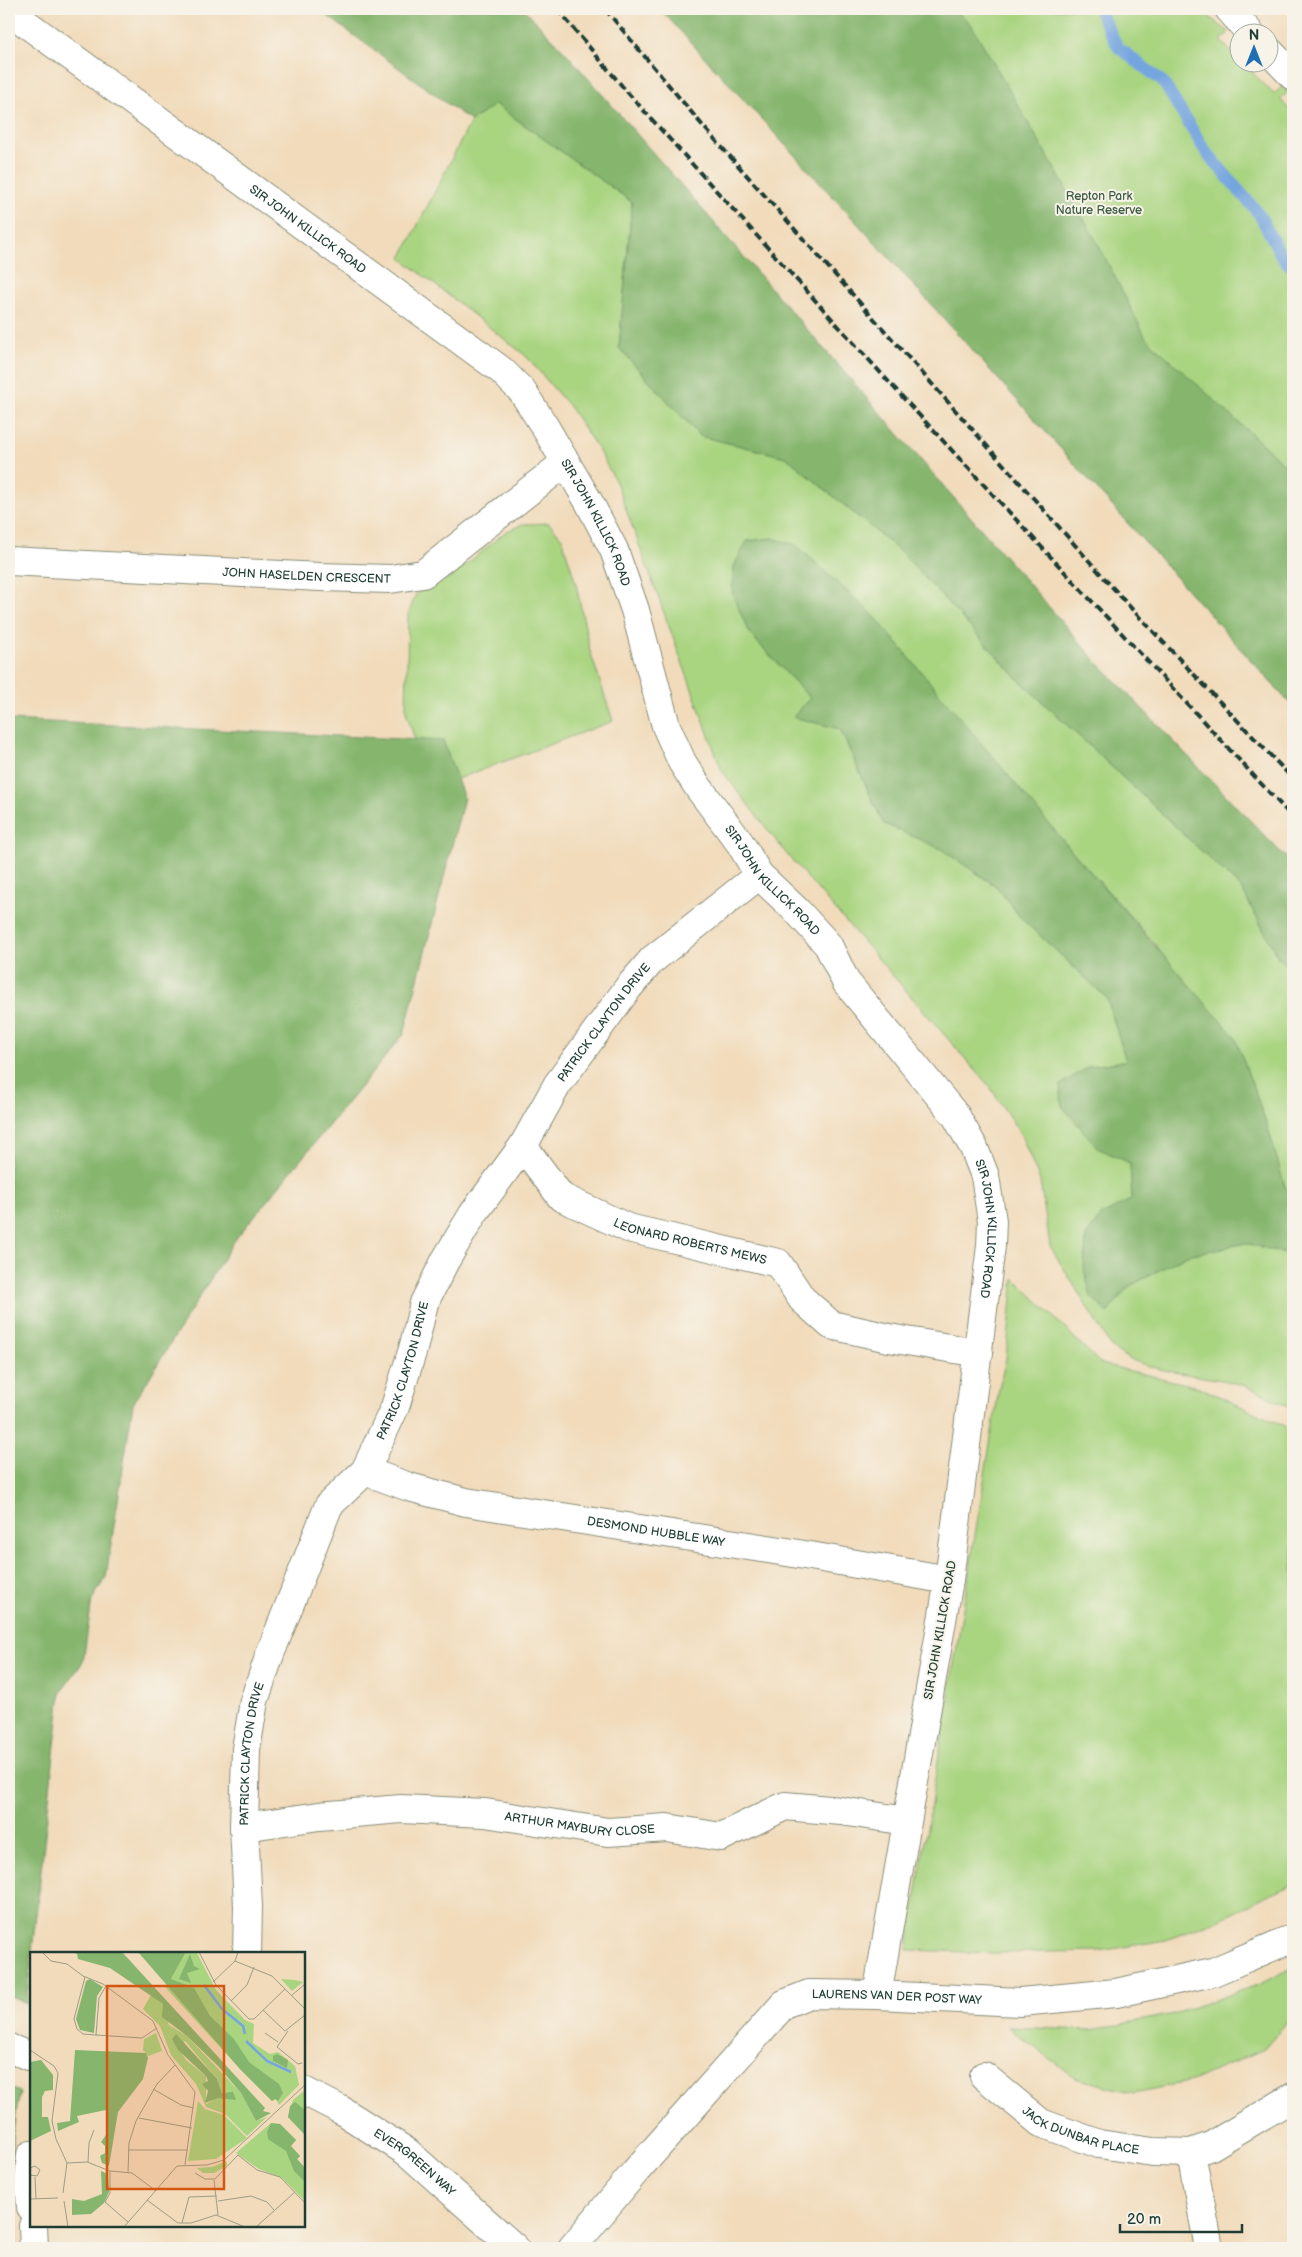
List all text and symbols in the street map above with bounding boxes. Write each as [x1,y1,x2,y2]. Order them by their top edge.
north arrow [1230,22,1280,72]
text: N [1249,27,1259,44]
street label: SIR JOHN KILLICK ROAD [246,182,369,277]
park label: Repton Park Nature Reserve [1056,189,1142,218]
street label: SIR JOHN KILLICK ROAD [557,456,633,589]
street label: JOHN HASELDEN CRESCENT [222,565,392,587]
street label: SIR JOHN KILLICK ROAD [721,822,823,939]
street label: PATRICK CLAYTON DRIVE [555,960,654,1085]
street label: SIR JOHN KILLICK ROAD [971,1157,999,1299]
street label: LEONARD ROBERTS MEWS [611,1215,768,1268]
street label: PATRICK CLAYTON DRIVE [374,1300,432,1442]
street label: DESMOND HUBBLE WAY [586,1514,727,1550]
street label: SIR JOHN KILLICK ROAD [921,1559,960,1701]
street label: PATRICK CLAYTON DRIVE [237,1680,268,1826]
street label: ARTHUR MAYBURY CLOSE [504,1809,656,1840]
inset map [30,1952,305,2227]
street label: LAURENS VAN DER POST WAY [812,1987,983,2008]
street label: JACK DUNBAR PLACE [1019,2104,1140,2158]
street label: EVERGREEN WAY [371,2126,459,2200]
scale bar [1120,2202,1242,2234]
text: 20 m [1127,2210,1161,2229]

